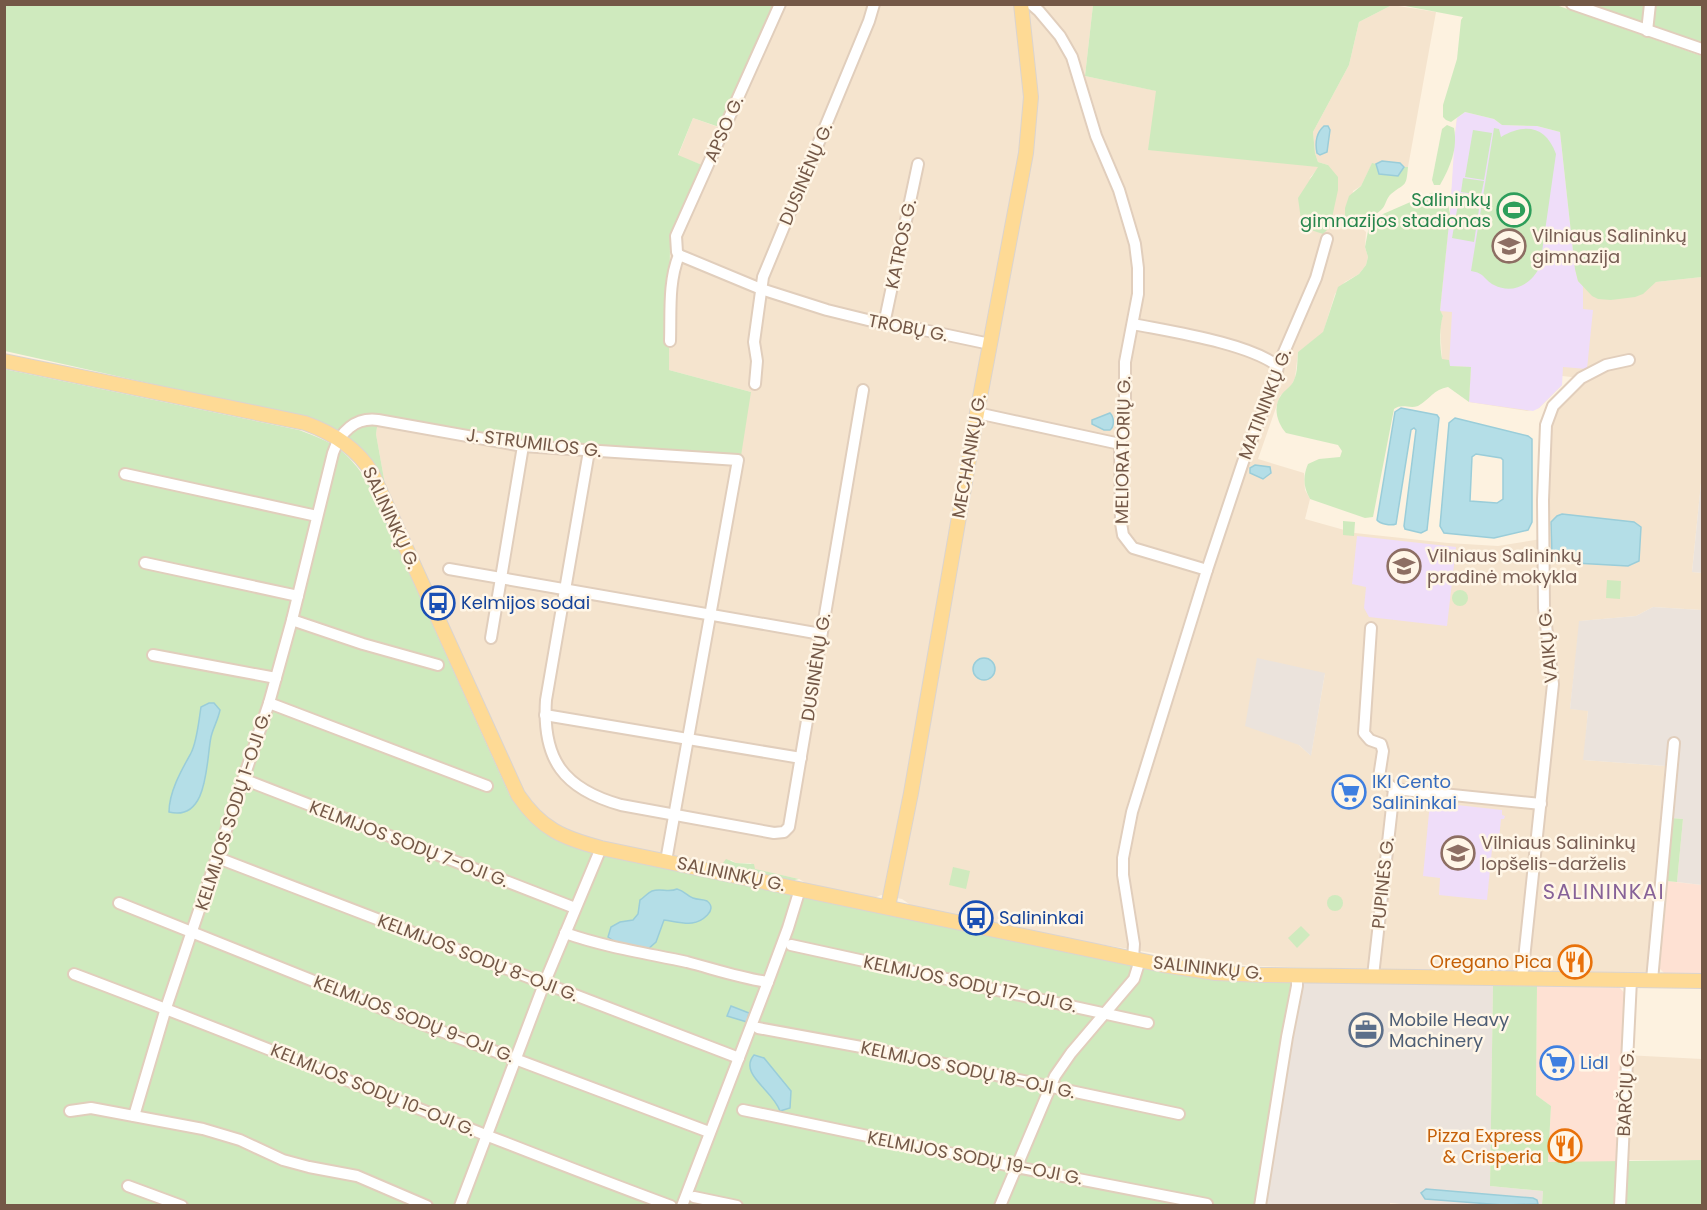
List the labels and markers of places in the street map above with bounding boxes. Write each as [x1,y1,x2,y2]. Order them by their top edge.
place label: Salininkų gimnazijos stadionas [1300,187,1491,233]
sports icon: Salininkų gimnazijos stadionas [1496,192,1532,228]
place label: Vilniaus Salininkų gimnazija [1532,223,1687,269]
school or university icon: Vilniaus Salininkų gimnazija [1491,228,1527,264]
place label: Vilniaus Salininkų pradinė mokykla [1427,543,1582,589]
school or university icon: Vilniaus Salininkų pradinė mokykla [1386,548,1422,584]
bus stop icon: Kelmijos sodai [420,585,456,621]
place label: Kelmijos sodai [461,590,590,615]
place label: IKI Cento Salininkai [1372,769,1457,815]
supermarket icon: IKI Cento Salininkai [1331,774,1367,810]
place label: Vilniaus Salininkų lopšelis-darželis [1481,830,1636,876]
school or university icon: Vilniaus Salininkų lopšelis-darželis [1440,835,1476,871]
bus stop icon: Salininkai [958,900,994,936]
place label: Salininkai [999,905,1084,930]
restaurant icon: Oregano Pica [1557,944,1593,980]
place label: Oregano Pica [1430,949,1552,974]
place label: Mobile Heavy Machinery [1389,1007,1509,1053]
office icon: Mobile Heavy Machinery [1348,1012,1384,1048]
supermarket icon: Lidl [1539,1045,1575,1081]
place label: Lidl [1580,1050,1609,1075]
place label: Pizza Express & Crisperia [1427,1123,1542,1169]
restaurant icon: Pizza Express & Crisperia [1547,1128,1583,1164]

